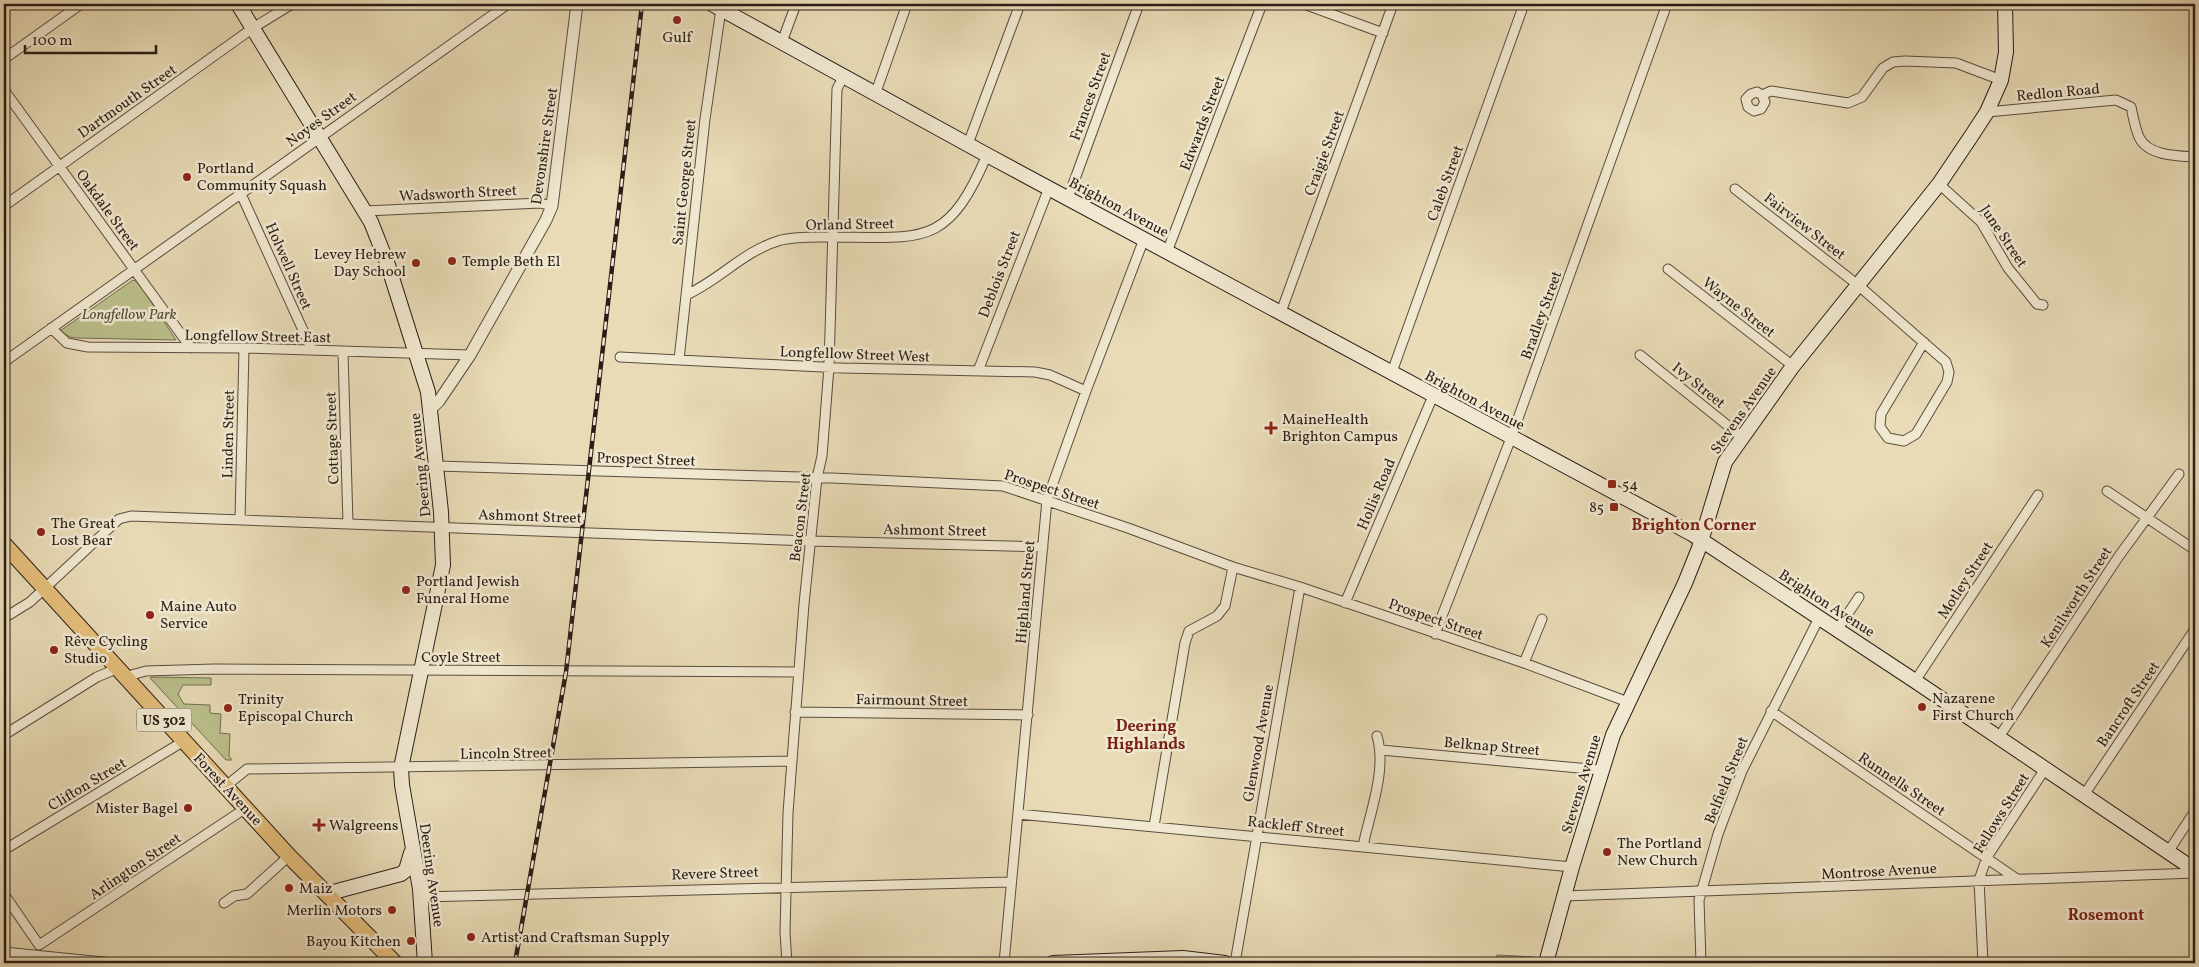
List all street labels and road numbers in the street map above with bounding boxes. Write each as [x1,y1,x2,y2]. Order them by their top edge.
street label: Frances Street [1066,49,1117,144]
street label: Dartmouth Street [74,60,181,144]
street label: Edwards Street [1176,73,1231,174]
street label: Redlon Road [2015,79,2101,108]
street label: Devonshire Street [527,86,564,206]
street label: Noyes Street [282,87,362,153]
street label: Craigie Street [1300,108,1351,199]
street label: Saint George Street [668,118,703,246]
street label: Caleb Street [1423,143,1470,224]
street label: Oakdale Street [70,166,144,256]
street label: Brighton Avenue [1064,173,1172,244]
street label: Wadsworth Street [398,181,518,208]
street label: Fairview Street [1759,188,1849,266]
street label: June Street [1974,201,2032,272]
street label: Orland Street [805,214,895,237]
street label: Holwell Street [259,220,316,314]
street label: Deblois Street [974,228,1027,321]
street label: Bradley Street [1517,268,1568,363]
street label: Wayne Street [1697,273,1779,343]
street label: Longfellow Street East [184,326,331,349]
street label: Longfellow Street West [779,342,931,369]
street label: Ivy Street [1667,358,1729,414]
street label: Stevens Avenue [1706,363,1782,459]
street label: Brighton Avenue [1420,366,1528,437]
street label: Linden Street [218,389,241,479]
street label: Cottage Street [321,391,346,485]
street label: Deering Avenue [406,412,437,518]
street label: Prospect Street [596,448,696,473]
street label: Hollis Road [1353,456,1402,534]
street label: Prospect Street [1001,465,1102,516]
street label: Beacon Street [786,471,817,563]
street label: Ashmont Street [478,505,582,530]
street label: Ashmont Street [883,520,987,543]
street label: Motley Street [1933,538,1999,624]
street label: Highland Street [1011,539,1041,645]
street label: Kenilworth Street [2037,543,2118,653]
street label: Brighton Avenue [1774,565,1878,643]
street label: Prospect Street [1385,594,1486,647]
street label: Coyle Street [421,648,501,669]
street label: Bancroft Street [2093,658,2166,752]
street label: Glenwood Avenue [1239,683,1280,804]
street label: Fairmount Street [856,690,968,713]
road number: US 302 [136,708,192,732]
street label: Stevens Avenue [1557,732,1607,837]
street label: Belknap Street [1443,733,1541,762]
street label: Belfield Street [1700,734,1754,827]
street label: Lincoln Street [460,743,552,766]
street label: Runnells Street [1853,748,1949,822]
street label: Forest Avenue [188,749,266,831]
street label: Clifton Street [45,754,131,817]
street label: Fellows Street [1969,769,2036,858]
street label: Rackleff Street [1246,812,1345,843]
street label: Deering Avenue [413,822,448,928]
street label: Arlington Street [86,829,186,906]
street label: Montrose Avenue [1821,859,1937,886]
street label: Revere Street [671,862,759,887]

